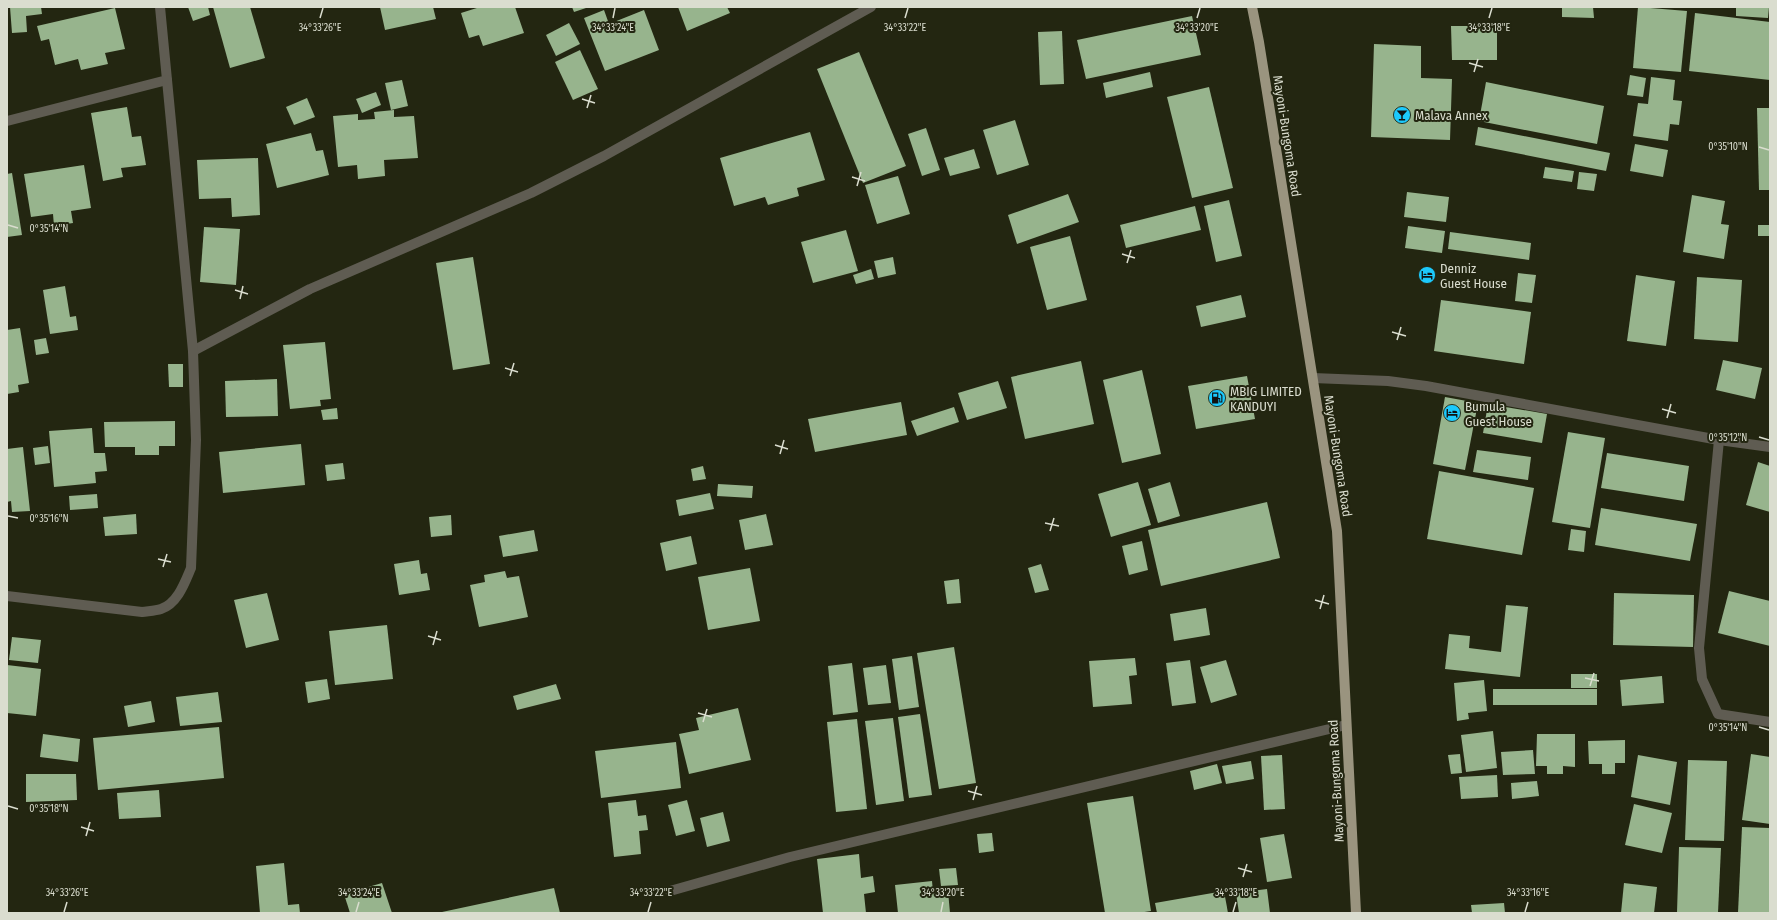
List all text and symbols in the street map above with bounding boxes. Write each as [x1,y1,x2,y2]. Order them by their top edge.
text: 34°33'26"E [299,22,342,34]
text: 34°33'24"E [592,22,634,34]
text: 34°33'22"E [884,22,926,34]
text: 34°33'20"E [1175,22,1219,34]
text: 34°33'18"E [1468,22,1510,34]
street label: Mayoni-Bungoma Road [1270,74,1304,198]
bar icon: Malava Annex [1392,105,1412,125]
place label: Malava Annex [1415,108,1488,123]
text: 0°35'10"N [1708,141,1748,153]
text: 0°35'14"N [30,223,68,235]
place label: Denniz Guest House [1440,261,1507,291]
hotel icon: Denniz Guest House [1417,265,1437,285]
place label: MBIG LIMITED KANDUYI [1230,384,1302,414]
fuel station icon: MBIG LIMITED KANDUYI [1207,388,1227,408]
street label: Mayoni-Bungoma Road [1321,394,1355,518]
place label: Bumula Guest House [1465,399,1532,429]
hotel icon: Bumula Guest House [1442,403,1462,423]
text: 0°35'12"N [1709,432,1747,444]
text: 0°35'16"N [29,513,69,525]
street label: Mayoni-Bungoma Road [1325,719,1347,843]
text: 0°35'14"N [1709,722,1747,734]
text: 0°35'18"N [29,803,69,815]
text: 34°33'26"E [46,887,89,899]
text: 34°33'24"E [338,887,380,899]
text: 34°33'22"E [630,887,672,899]
text: 34°33'20"E [921,887,965,899]
text: 34°33'18"E [1215,887,1257,899]
text: 34°33'16"E [1507,887,1549,899]

